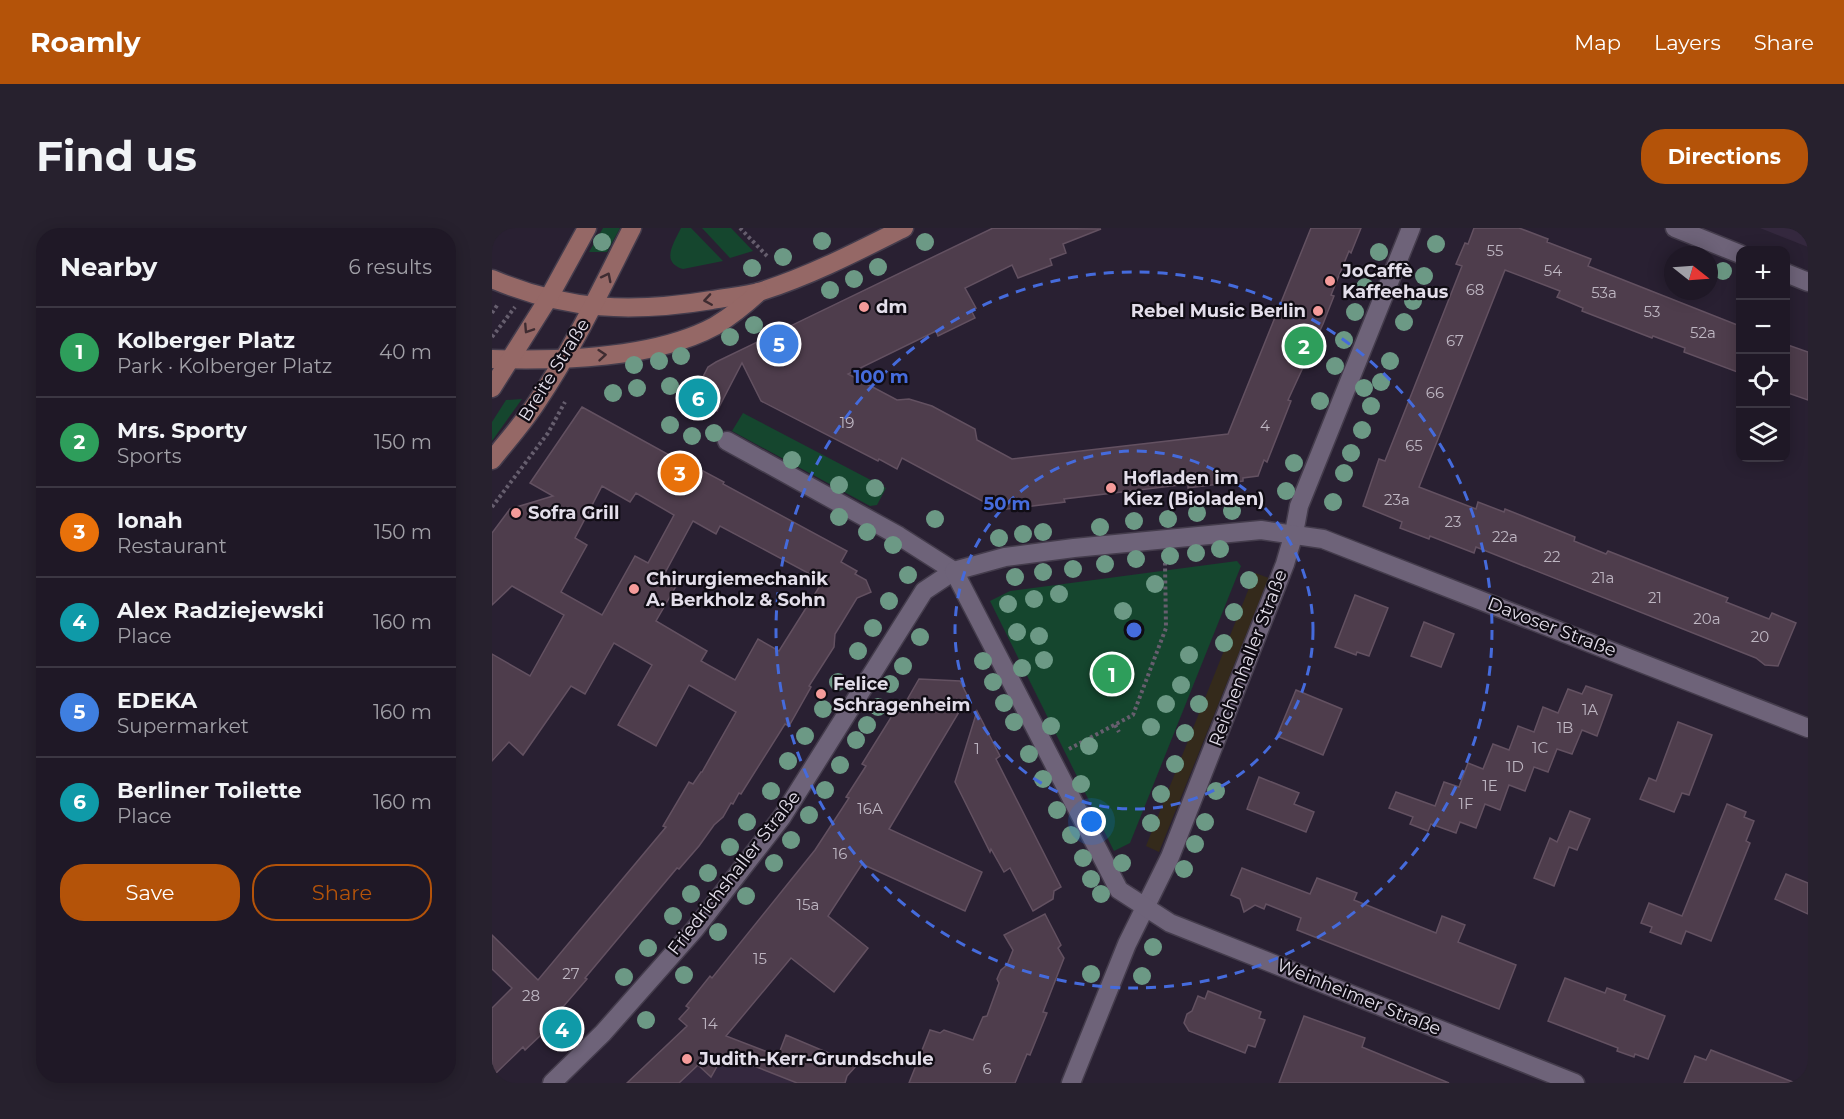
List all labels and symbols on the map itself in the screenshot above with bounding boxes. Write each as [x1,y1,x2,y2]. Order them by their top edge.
house number: 55 [1487,241,1503,260]
north arrow [1664,246,1718,300]
place label: JoCaffè Kaffeehaus [1341,260,1449,303]
house number: 54 [1544,261,1562,280]
one-way arrow [600,273,611,283]
marker: JoCaffè Kaffeehaus [1323,274,1337,288]
house number: 68 [1466,280,1484,299]
house number: 53a [1591,283,1617,302]
one-way arrow [703,294,712,306]
place label: dm [876,296,907,318]
marker: dm [857,300,871,314]
place label: Rebel Music Berlin [1131,300,1306,322]
house number: 53 [1644,302,1660,321]
marker: Rebel Music Berlin [1311,304,1325,318]
street label: Breite Straße [514,314,594,425]
pin: 5 [760,322,798,366]
one-way arrow [524,323,536,333]
house number: 52a [1690,323,1716,342]
pin: 2 [1284,324,1324,368]
house number: 67 [1446,331,1464,350]
one-way arrow [597,349,607,362]
text: 100 m [853,366,909,388]
pin: 6 [678,376,718,420]
house number: 66 [1426,383,1444,402]
house number: 19 [840,413,854,432]
house number: 4 [1260,416,1270,435]
house number: 65 [1405,436,1423,455]
pin: 3 [660,450,699,496]
place label: Hofladen im Kiez (Bioladen) [1123,467,1265,510]
marker: Hofladen im Kiez (Bioladen) [1104,481,1118,495]
house number: 23a [1384,490,1410,509]
text: 50 m [984,493,1030,515]
place label: Sofra Grill [528,502,619,524]
marker: Sofra Grill [509,506,523,520]
house number: 23 [1445,512,1461,531]
house number: 22a [1492,527,1518,546]
house number: 22 [1543,547,1561,566]
street label: Reichenhaller Straße [1204,566,1292,750]
place label: Chirurgiemechanik A. Berkholz & Sohn [645,568,828,611]
house number: 21a [1592,568,1614,587]
marker: Chirurgiemechanik A. Berkholz & Sohn [627,582,641,596]
house number: 21 [1648,588,1662,607]
street label: Davoser Straße [1485,592,1620,662]
house number: 20a [1693,609,1721,628]
centre of rings [1124,620,1144,640]
house number: 20 [1751,627,1769,646]
pin: 1 [1092,652,1132,696]
place label: Felice Schragenheim [833,673,970,716]
marker: Felice Schragenheim [814,687,828,701]
house number: 1A [1582,700,1598,719]
house number: 1B [1557,718,1573,737]
house number: 1C [1532,738,1548,757]
house number: 1 [974,739,980,758]
house number: 1D [1506,757,1524,776]
house number: 1E [1482,776,1498,795]
street label: Friedrichshaller Straße [663,786,805,960]
house number: 1F [1459,794,1473,813]
house number: 16A [857,799,883,818]
your location [1077,807,1106,836]
house number: 16 [833,844,847,863]
house number: 15a [797,895,819,914]
house number: 15 [753,949,767,968]
street label: Weinheimer Straße [1274,954,1444,1040]
house number: 27 [562,964,580,983]
house number: 28 [522,986,540,1005]
pin: 4 [542,1006,582,1052]
house number: 14 [702,1014,718,1033]
place label: Judith-Kerr-Grundschule [698,1048,934,1070]
marker: Judith-Kerr-Grundschule [680,1052,694,1066]
house number: 6 [982,1059,992,1078]

